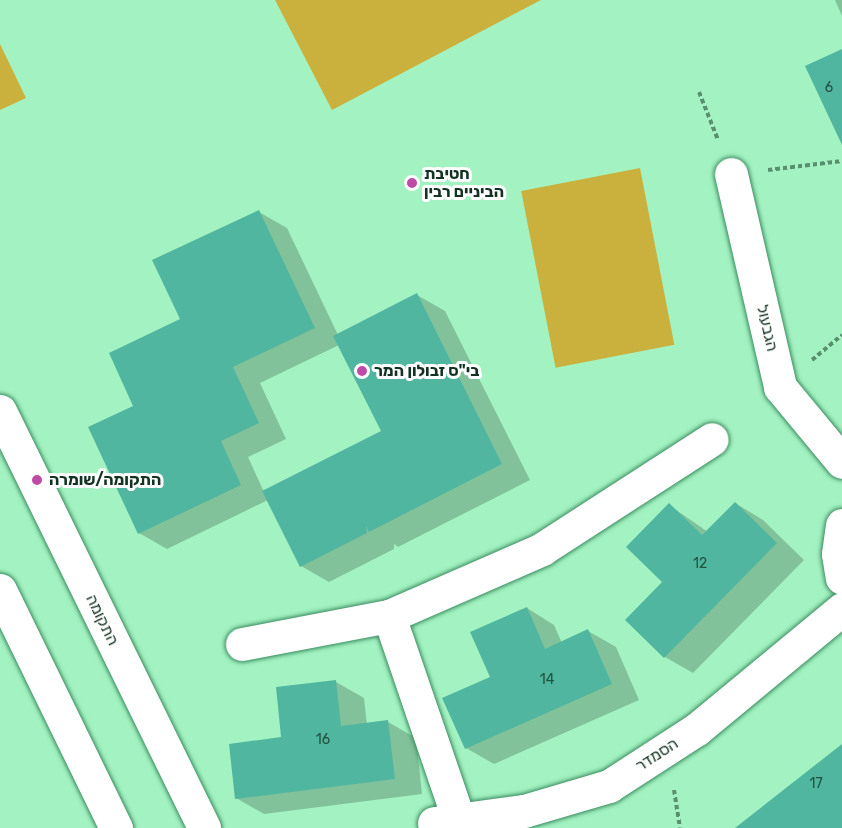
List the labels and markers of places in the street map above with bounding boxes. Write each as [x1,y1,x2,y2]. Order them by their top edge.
place label: חטיבת הביניים רבין [424,164,504,202]
marker: חטיבת הביניים רבין [405,176,419,190]
place label: בי"ס זבולון המר [374,361,480,381]
marker: בי"ס זבולון המר [355,364,369,378]
place label: התקומה/שומרה [49,470,161,490]
marker: התקומה/שומרה [30,473,44,487]

